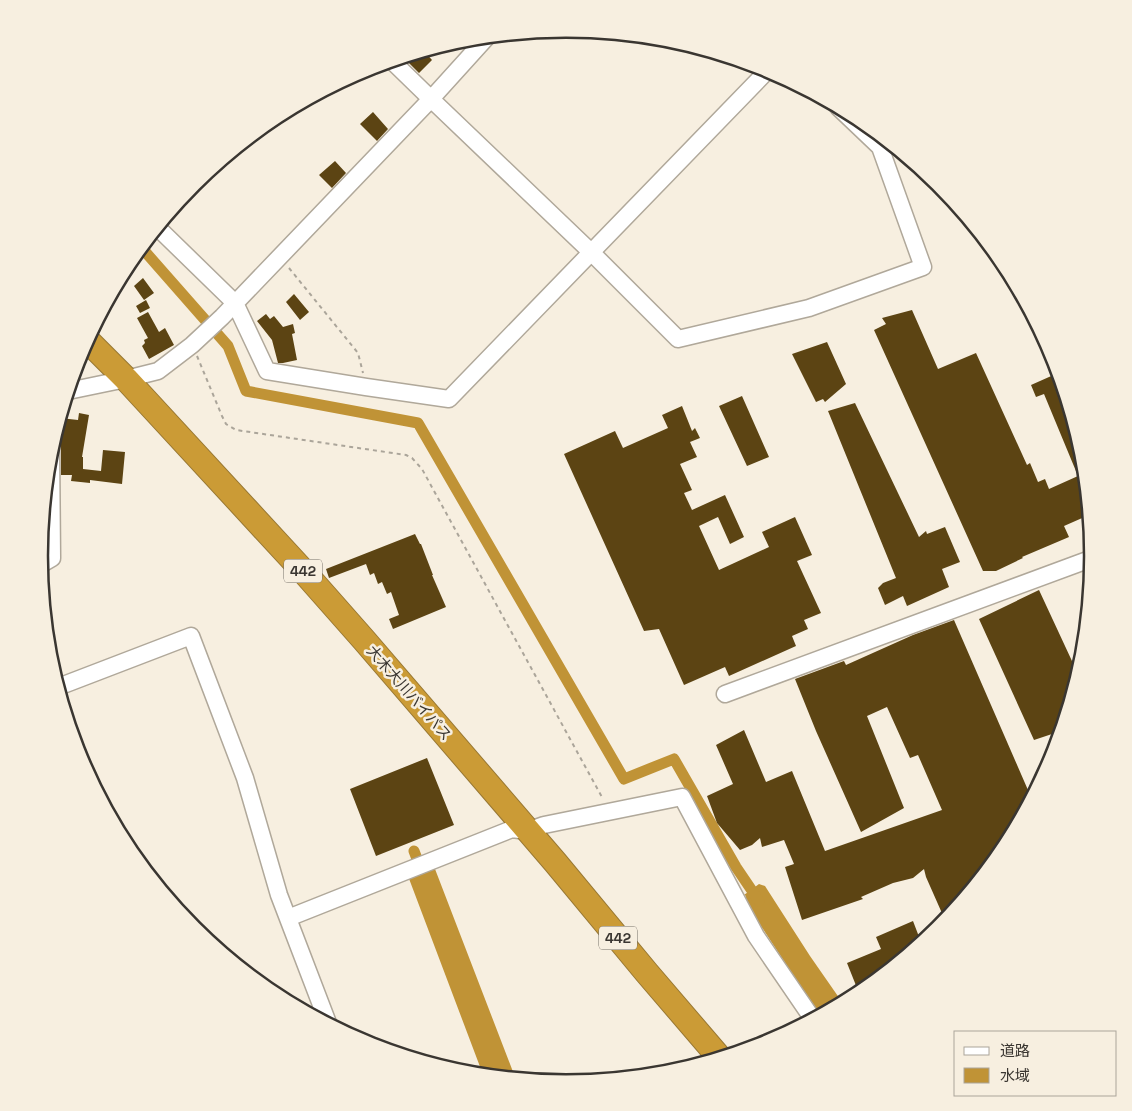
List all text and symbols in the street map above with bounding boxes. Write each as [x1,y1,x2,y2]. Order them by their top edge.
road number: 442 [284,560,322,582]
street label: 大木大川バイパス [363,641,456,744]
road number: 442 [599,926,637,950]
legend [954,1031,1117,1096]
text: 道路 [1000,1041,1030,1060]
text: 水域 [1000,1066,1030,1085]

